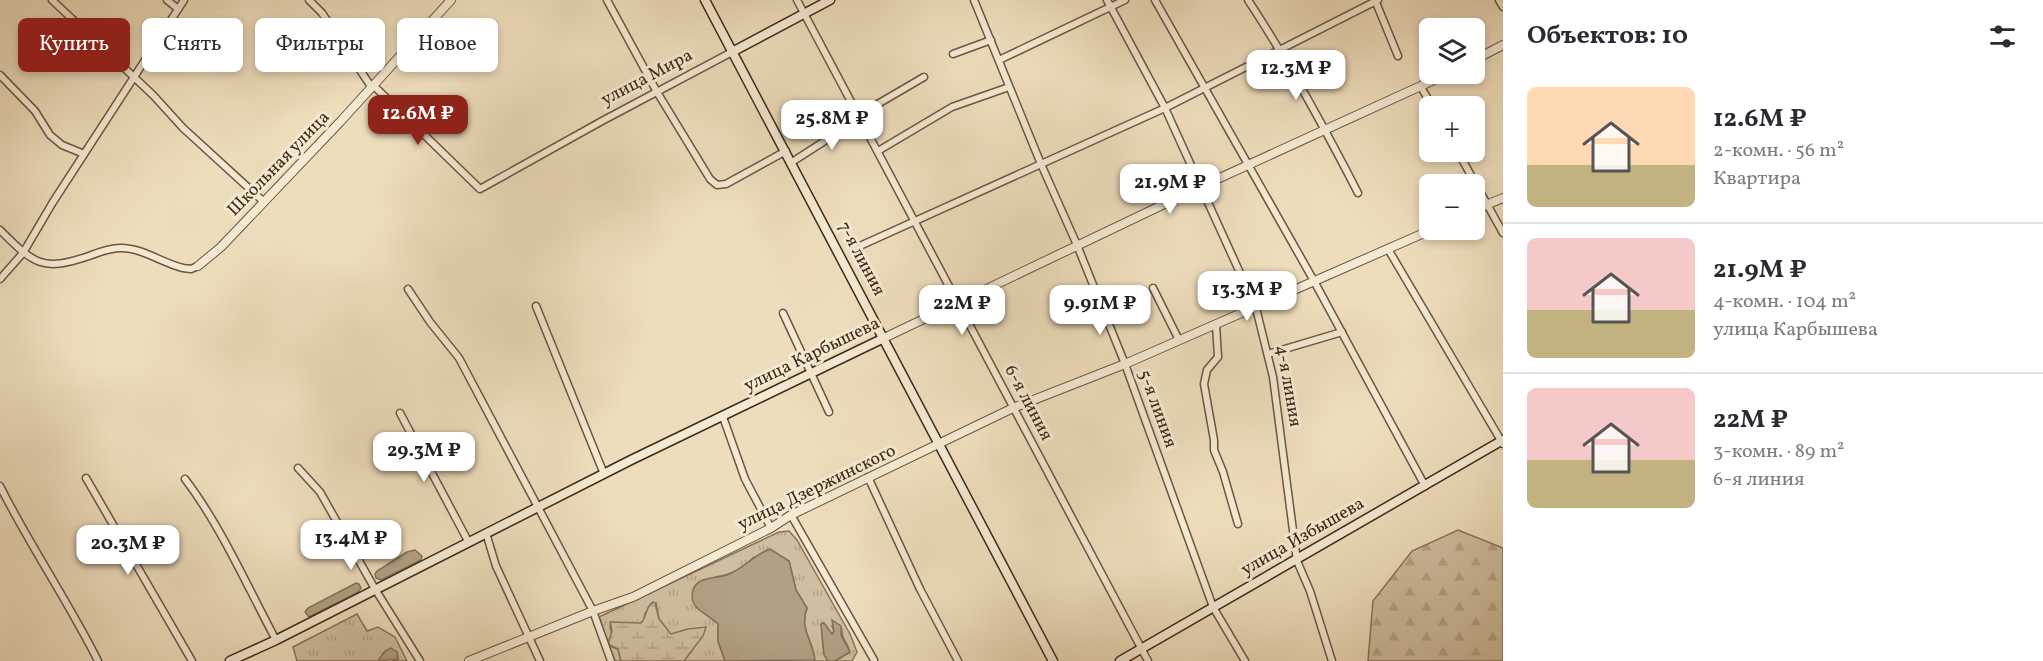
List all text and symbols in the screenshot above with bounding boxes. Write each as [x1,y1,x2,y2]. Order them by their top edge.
chip: Купить [18,18,130,72]
chip: Снять [142,18,243,72]
chip: Фильтры [255,18,385,72]
chip: Новое [397,18,498,72]
map controls [1419,18,1485,240]
button: layers [1419,18,1485,84]
text: Объектов: 10 [1527,18,1688,54]
icon: filters [1986,20,2019,53]
street label: улица Мира [597,43,697,113]
pin: 12.3M ₽ [1241,50,1351,101]
text: 12.3M ₽ [1261,55,1331,83]
pin: 12.6M ₽ [363,95,473,146]
button: + [1419,96,1485,162]
text: 12.6M ₽ [382,100,454,128]
pin: 25.8M ₽ [777,100,887,151]
text: 12.6M ₽ [1713,101,1807,137]
text: 25.8M ₽ [795,105,869,133]
street label: Школьная улица [222,106,336,222]
icon: home [1575,111,1647,183]
text: 2-комн. · 56 m² [1713,137,1844,165]
pin: 21.9M ₽ [1115,164,1225,215]
text: Квартира [1713,165,1801,193]
text: 21.9M ₽ [1134,169,1206,197]
button: − [1419,174,1485,240]
street label: 7-я линия [831,218,891,300]
text: 21.9M ₽ [1713,252,1807,288]
icon: home [1575,262,1647,334]
pin: 13.3M ₽ [1192,271,1302,322]
text: 13.3M ₽ [1212,276,1282,304]
pin: 22M ₽ [920,285,1004,336]
pin: 9.91M ₽ [1045,285,1155,336]
text: 4-комн. · 104 m² [1713,288,1856,316]
text: 22M ₽ [933,290,991,318]
text: 9.91M ₽ [1064,290,1136,318]
street label: улица Карбышева [740,311,884,399]
text: улица Карбышева [1713,316,1878,344]
street label: 4-я линия [1269,343,1307,429]
street label: 6-я линия [998,361,1058,445]
street label: 5-я линия [1131,367,1183,451]
text: 22M ₽ [1713,402,1788,438]
icon: home [1575,412,1647,484]
pin: 29.3M ₽ [369,432,479,483]
text: 29.3M ₽ [387,437,461,465]
text: 3-комн. · 89 m² [1713,438,1845,466]
street label: улица Дзержинского [734,439,900,537]
text: 6-я линия [1713,466,1804,494]
street label: улица Избышева [1237,491,1369,583]
pin: 13.4M ₽ [296,520,406,571]
pin: 20.3M ₽ [73,525,183,576]
text: 13.4M ₽ [314,525,388,553]
text: 20.3M ₽ [90,530,166,558]

